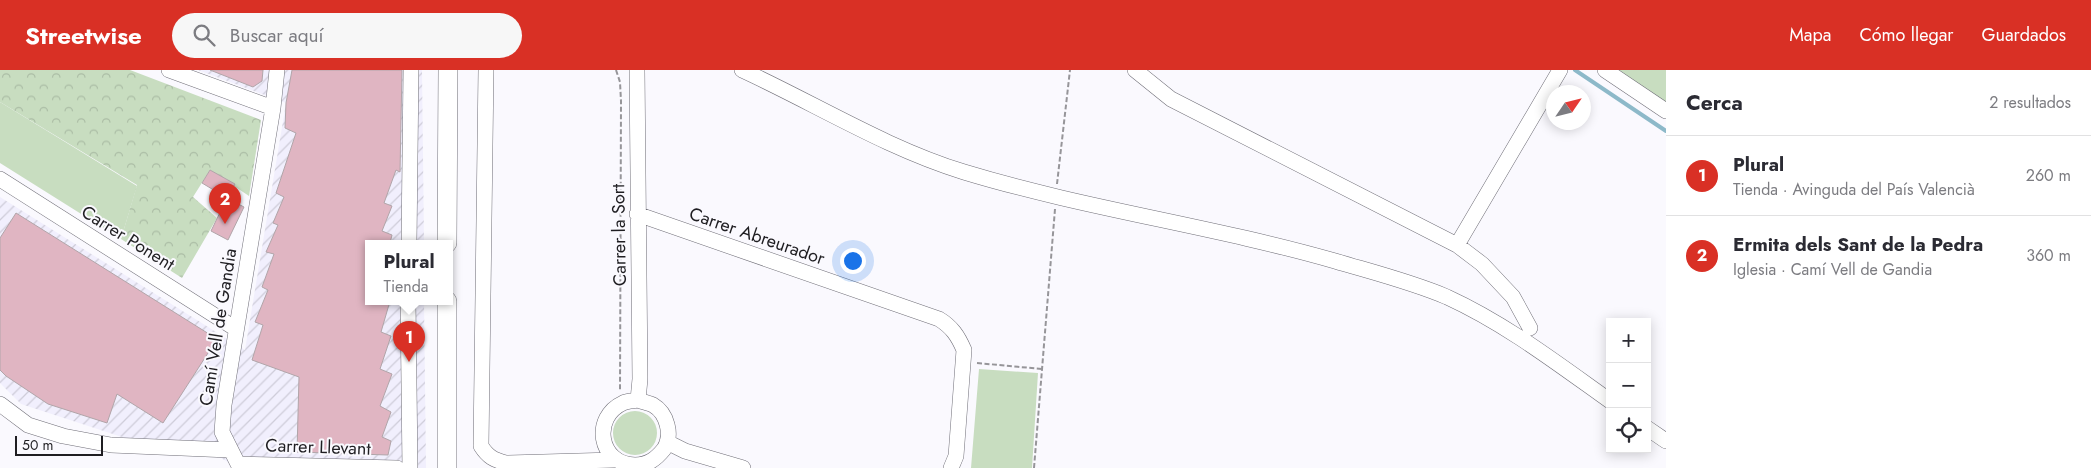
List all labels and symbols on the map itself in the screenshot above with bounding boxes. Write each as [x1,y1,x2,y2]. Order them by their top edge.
north arrow [1546,85,1591,130]
pin: 2 [209,183,241,224]
street label: Carrer la Sort [605,183,633,286]
street label: Carrer Ponent [76,199,180,277]
street label: Carrer Abreurador [686,201,829,272]
street label: Camí Vell de Gandia [193,246,243,408]
your location [840,248,866,274]
pin: 1 [393,321,425,362]
street label: Carrer Llevant [265,432,372,462]
scale bar [15,433,102,456]

